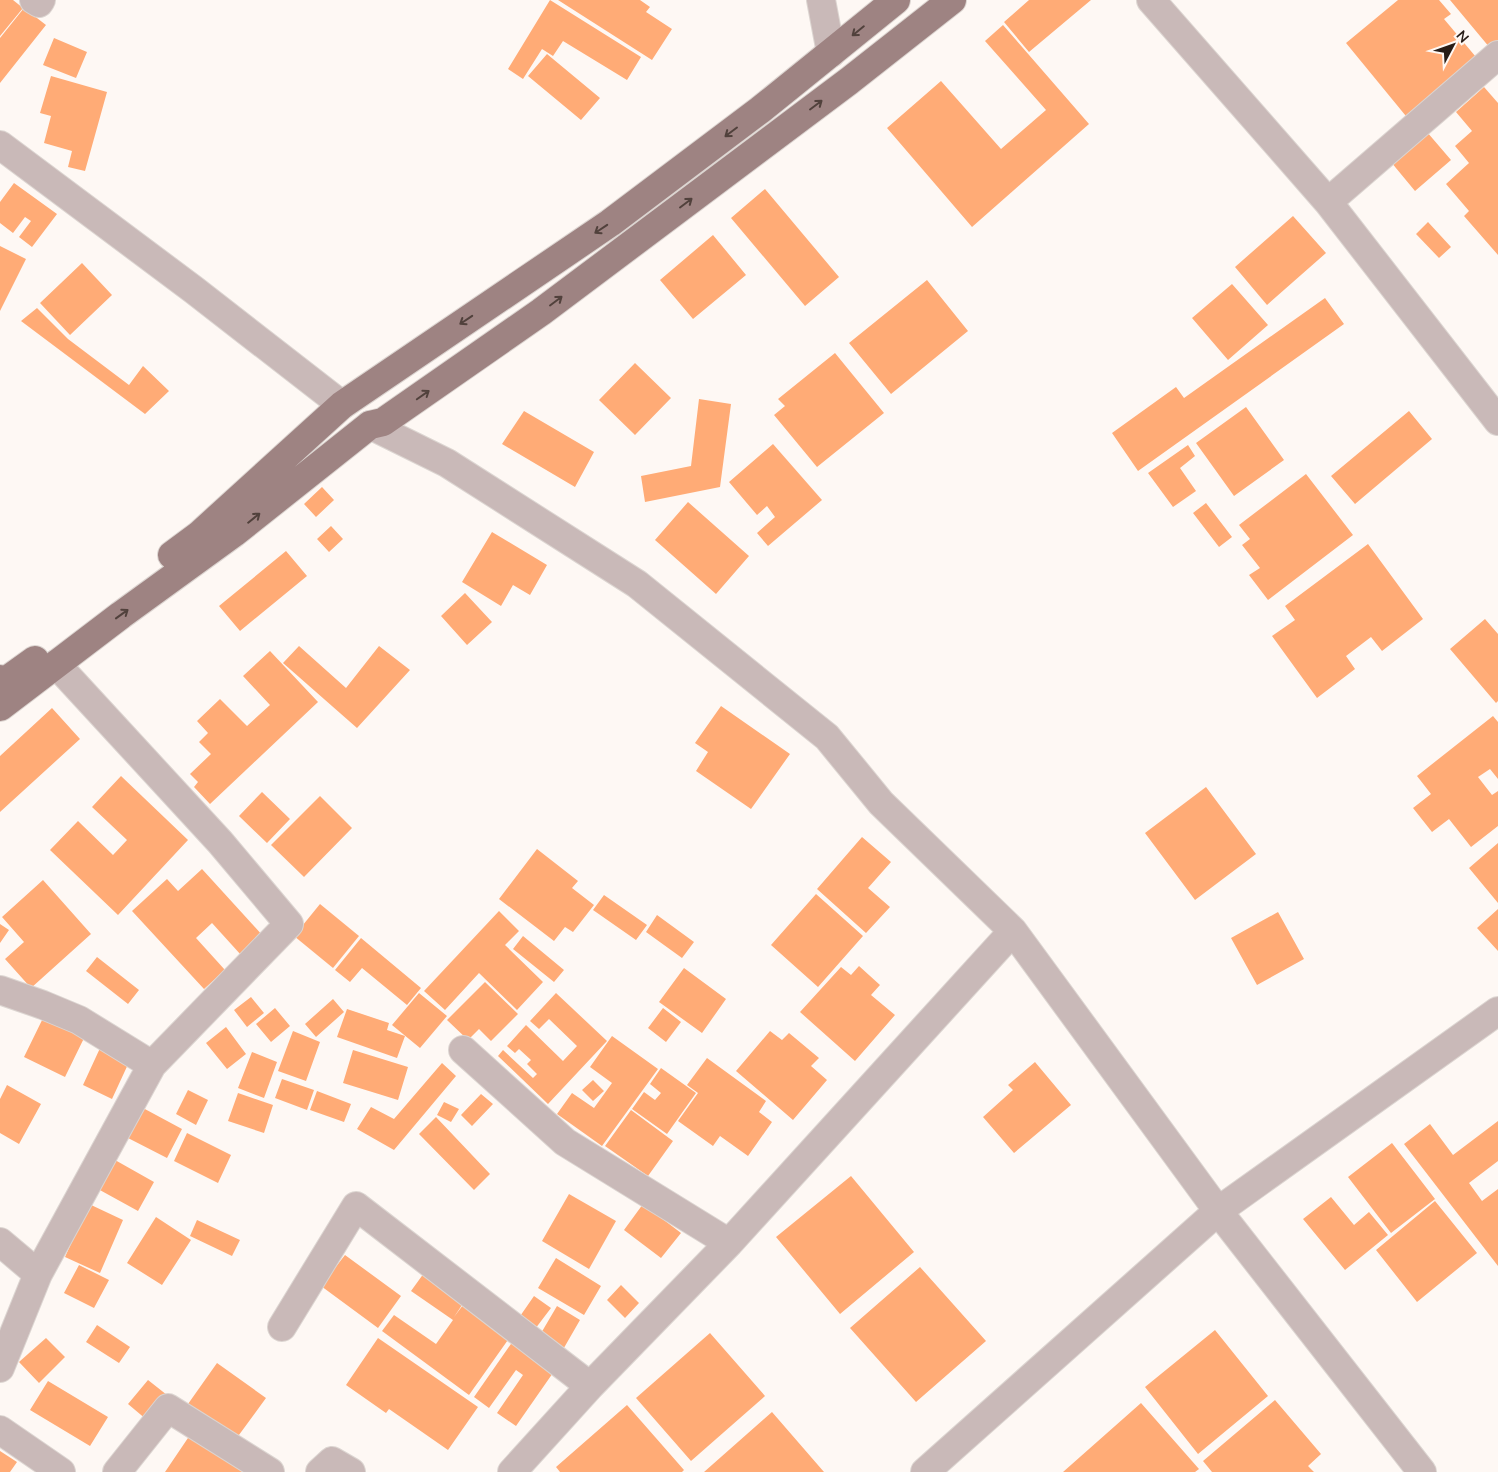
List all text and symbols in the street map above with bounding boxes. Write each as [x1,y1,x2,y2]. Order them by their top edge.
north arrow [1428,20,1478,70]
one-way arrow [852,25,865,36]
text: N [1453,27,1473,46]
one-way arrow [809,100,822,111]
one-way arrow [725,126,738,137]
one-way arrow [679,198,693,208]
one-way arrow [594,224,608,234]
one-way arrow [549,296,563,306]
one-way arrow [460,315,474,325]
one-way arrow [416,390,430,400]
one-way arrow [247,512,260,523]
one-way arrow [115,608,128,619]

